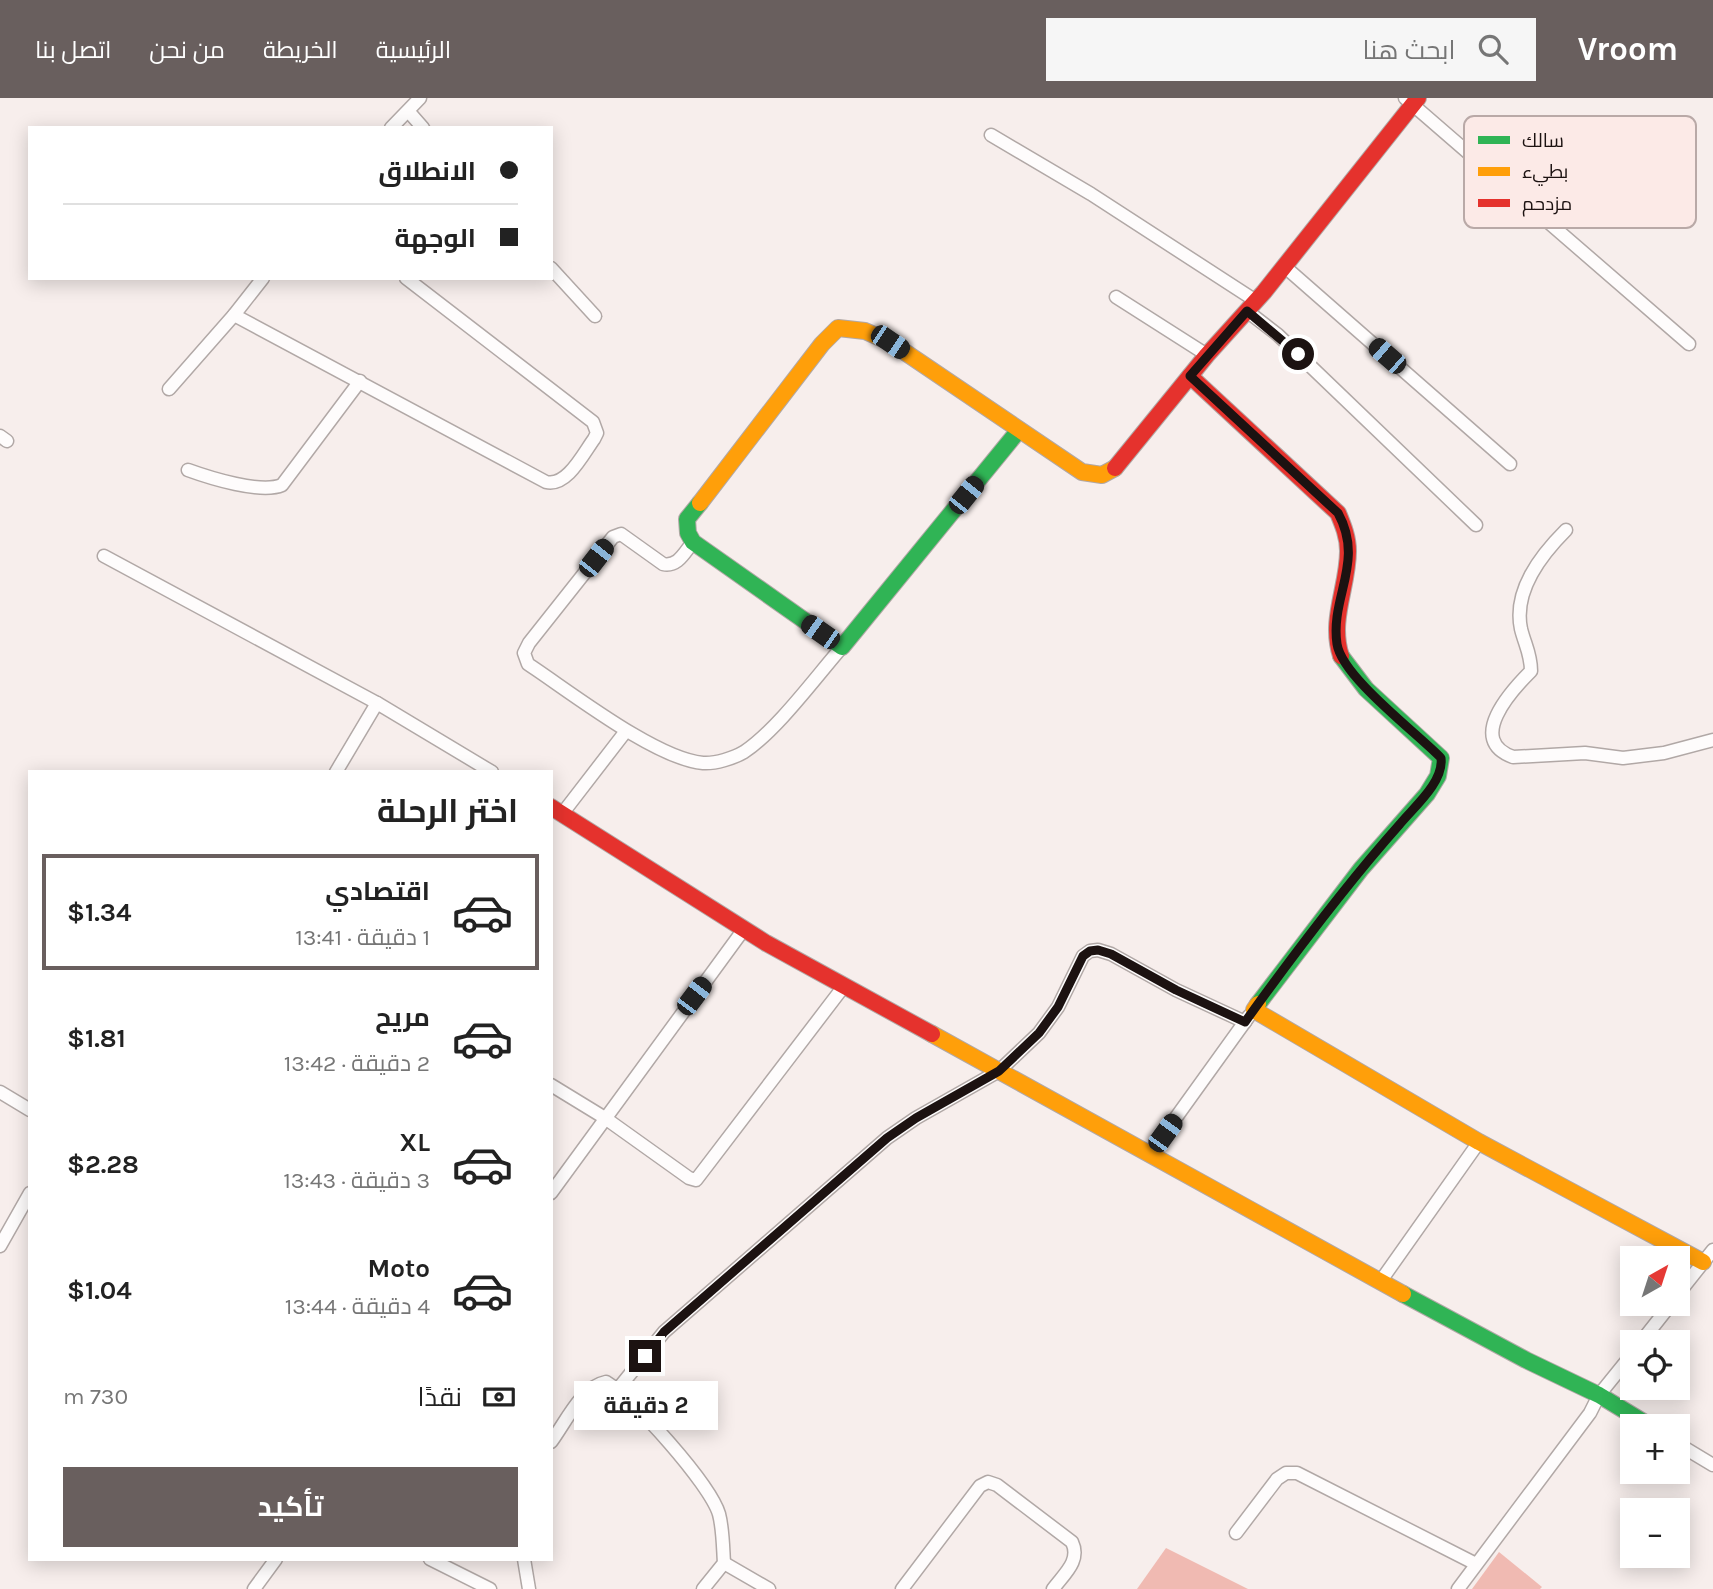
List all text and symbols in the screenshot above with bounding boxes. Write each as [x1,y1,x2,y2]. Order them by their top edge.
search box [1046,18,1536,81]
icon: search [1474,30,1512,68]
text: Vroom [1578,30,1678,68]
text: ابحث هنا [1363,35,1456,66]
text: اتصل بنا [35,36,111,64]
text: من نحن [149,36,225,64]
text: الخريطة [263,36,338,64]
text: الرئيسية [376,36,451,64]
legend [1464,116,1696,228]
text: سالك [1522,130,1564,152]
text: الانطلاق [378,156,476,187]
text: بطيء [1522,161,1568,186]
text: مزدحم [1522,193,1572,217]
text: الوجهة [395,223,476,254]
car [867,322,914,362]
car [1365,334,1410,378]
route start [1282,338,1314,370]
car [945,472,988,518]
car [575,535,618,581]
car [797,611,844,653]
text: اختر الرحلة [377,793,518,830]
text: اقتصادي [325,876,430,907]
icon: car [451,881,514,944]
text: $1.34 [67,897,131,928]
text: 1 دقيقة · 13:41 [295,924,430,951]
car [673,973,716,1019]
text: مريح [375,1002,430,1033]
icon: car [451,1007,514,1070]
text: $1.81 [67,1023,126,1054]
text: 2 دقيقة · 13:42 [284,1050,430,1077]
car [1145,1110,1186,1156]
text: XL [399,1127,430,1158]
icon: car [451,1133,514,1196]
text: $2.28 [67,1149,139,1180]
text: 3 دقيقة · 13:43 [283,1167,430,1194]
north arrow [1620,1246,1690,1316]
map controls [1620,1246,1690,1568]
text: Moto [368,1253,430,1284]
icon: car [451,1259,514,1322]
text: $1.04 [67,1275,132,1306]
text: 4 دقيقة · 13:44 [285,1293,430,1320]
button: locate [1620,1330,1690,1400]
route end [629,1340,661,1372]
icon: cash [480,1378,518,1416]
callout: 2 دقيقة [573,1380,717,1430]
text: نقدًا [418,1382,462,1413]
text: 730 m [63,1383,128,1410]
text: 2 دقيقة [604,1392,688,1419]
button: + [1620,1414,1690,1484]
button: تأكيد [63,1467,518,1547]
button: − [1620,1498,1690,1568]

